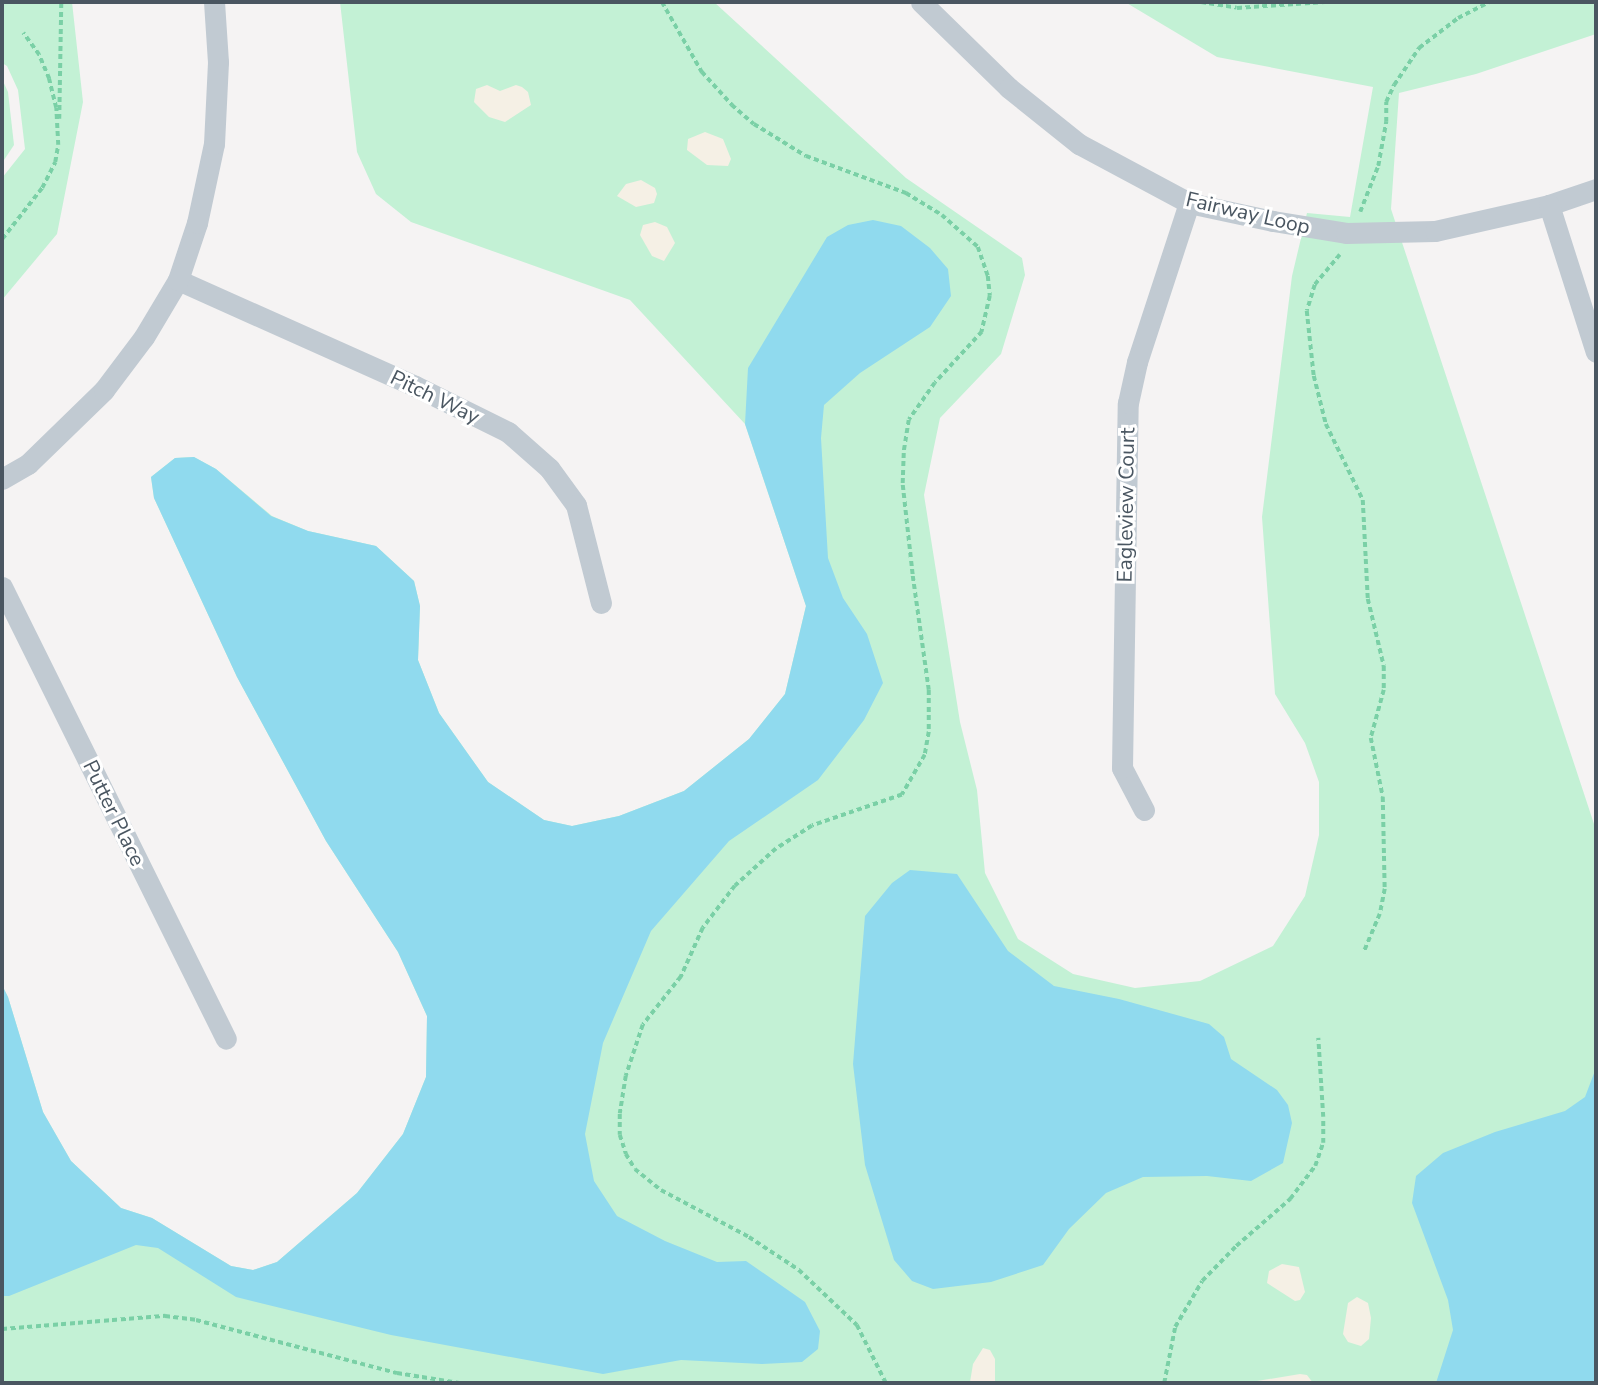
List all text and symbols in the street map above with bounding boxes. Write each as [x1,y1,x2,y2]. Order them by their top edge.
street label: Fairway Loop [1183,186,1313,240]
street label: Pitch Way [386,365,484,429]
street label: Eagleview Court [1112,427,1140,583]
street label: Putter Place [78,756,150,870]

